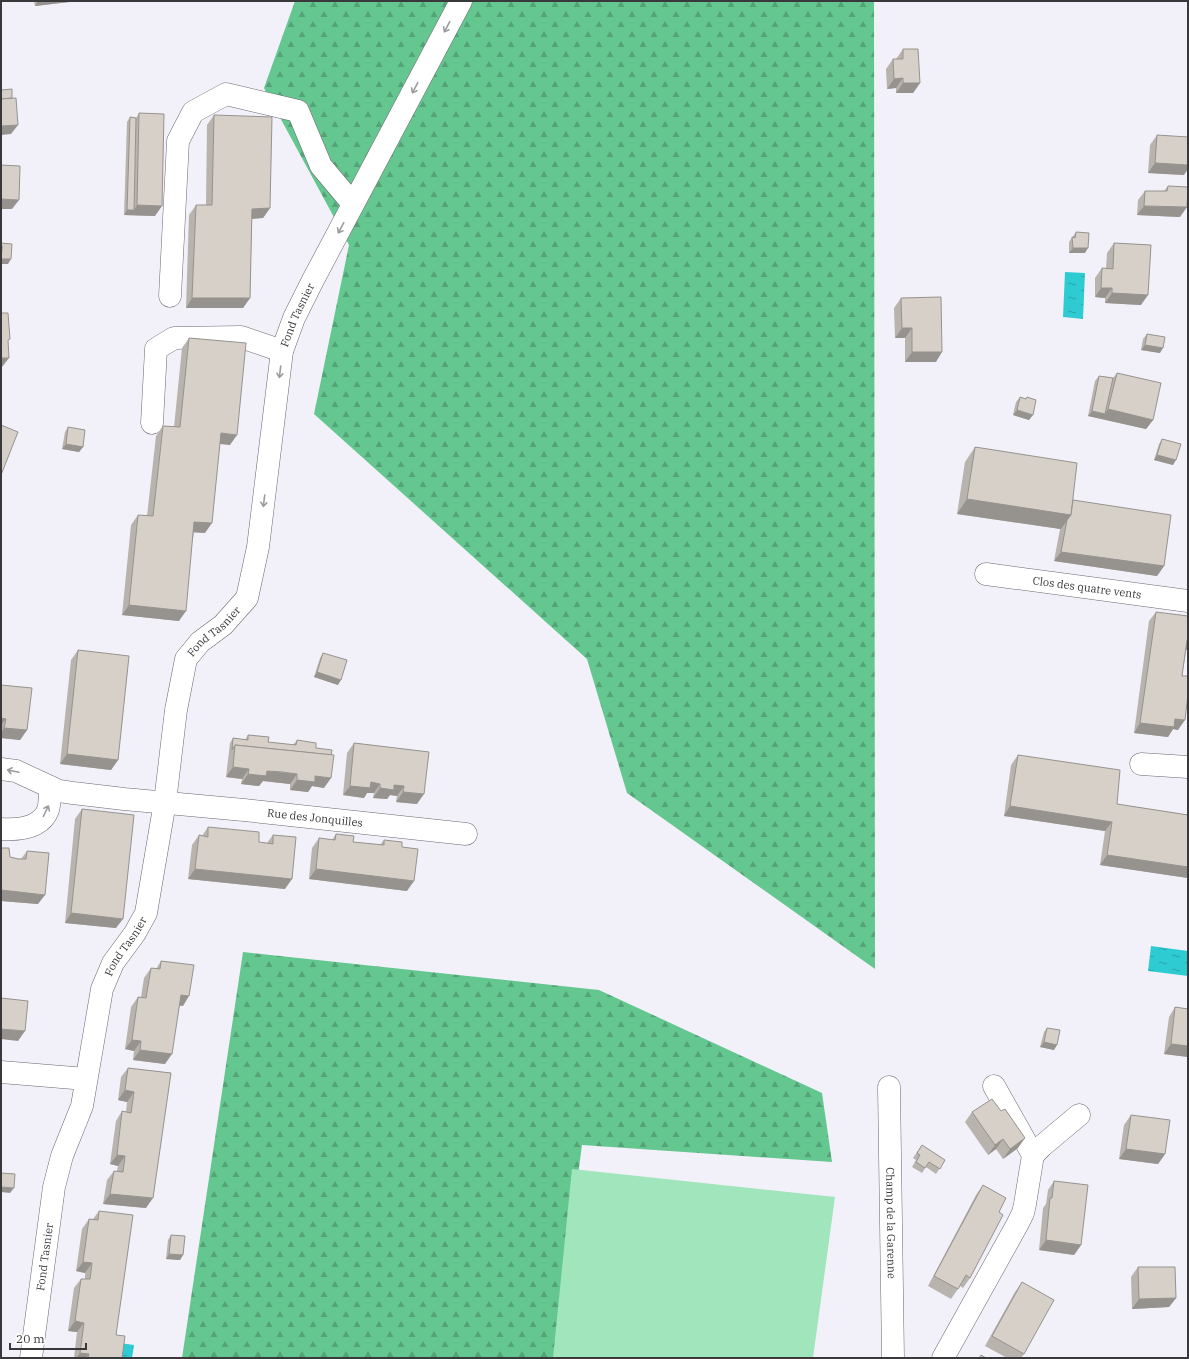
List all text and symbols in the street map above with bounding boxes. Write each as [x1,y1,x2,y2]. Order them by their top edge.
one-way arrow [443,21,451,33]
one-way arrow [411,82,418,94]
one-way arrow [336,221,344,233]
street label: Fond Tasnier [277,281,317,349]
one-way arrow [276,365,284,378]
one-way arrow [260,494,268,507]
street label: Clos des quatre vents [1032,573,1142,602]
street label: Fond Tasnier [184,603,244,659]
one-way arrow [7,767,20,775]
one-way arrow [43,805,50,817]
street label: Rue des Jonquilles [267,806,364,830]
street label: Fond Tasnier [101,914,150,978]
street label: Champ de la Garenne [883,1167,899,1279]
street label: Fond Tasnier [33,1222,56,1292]
scale bar [10,1325,86,1351]
text: 20 m [16,1331,45,1346]

